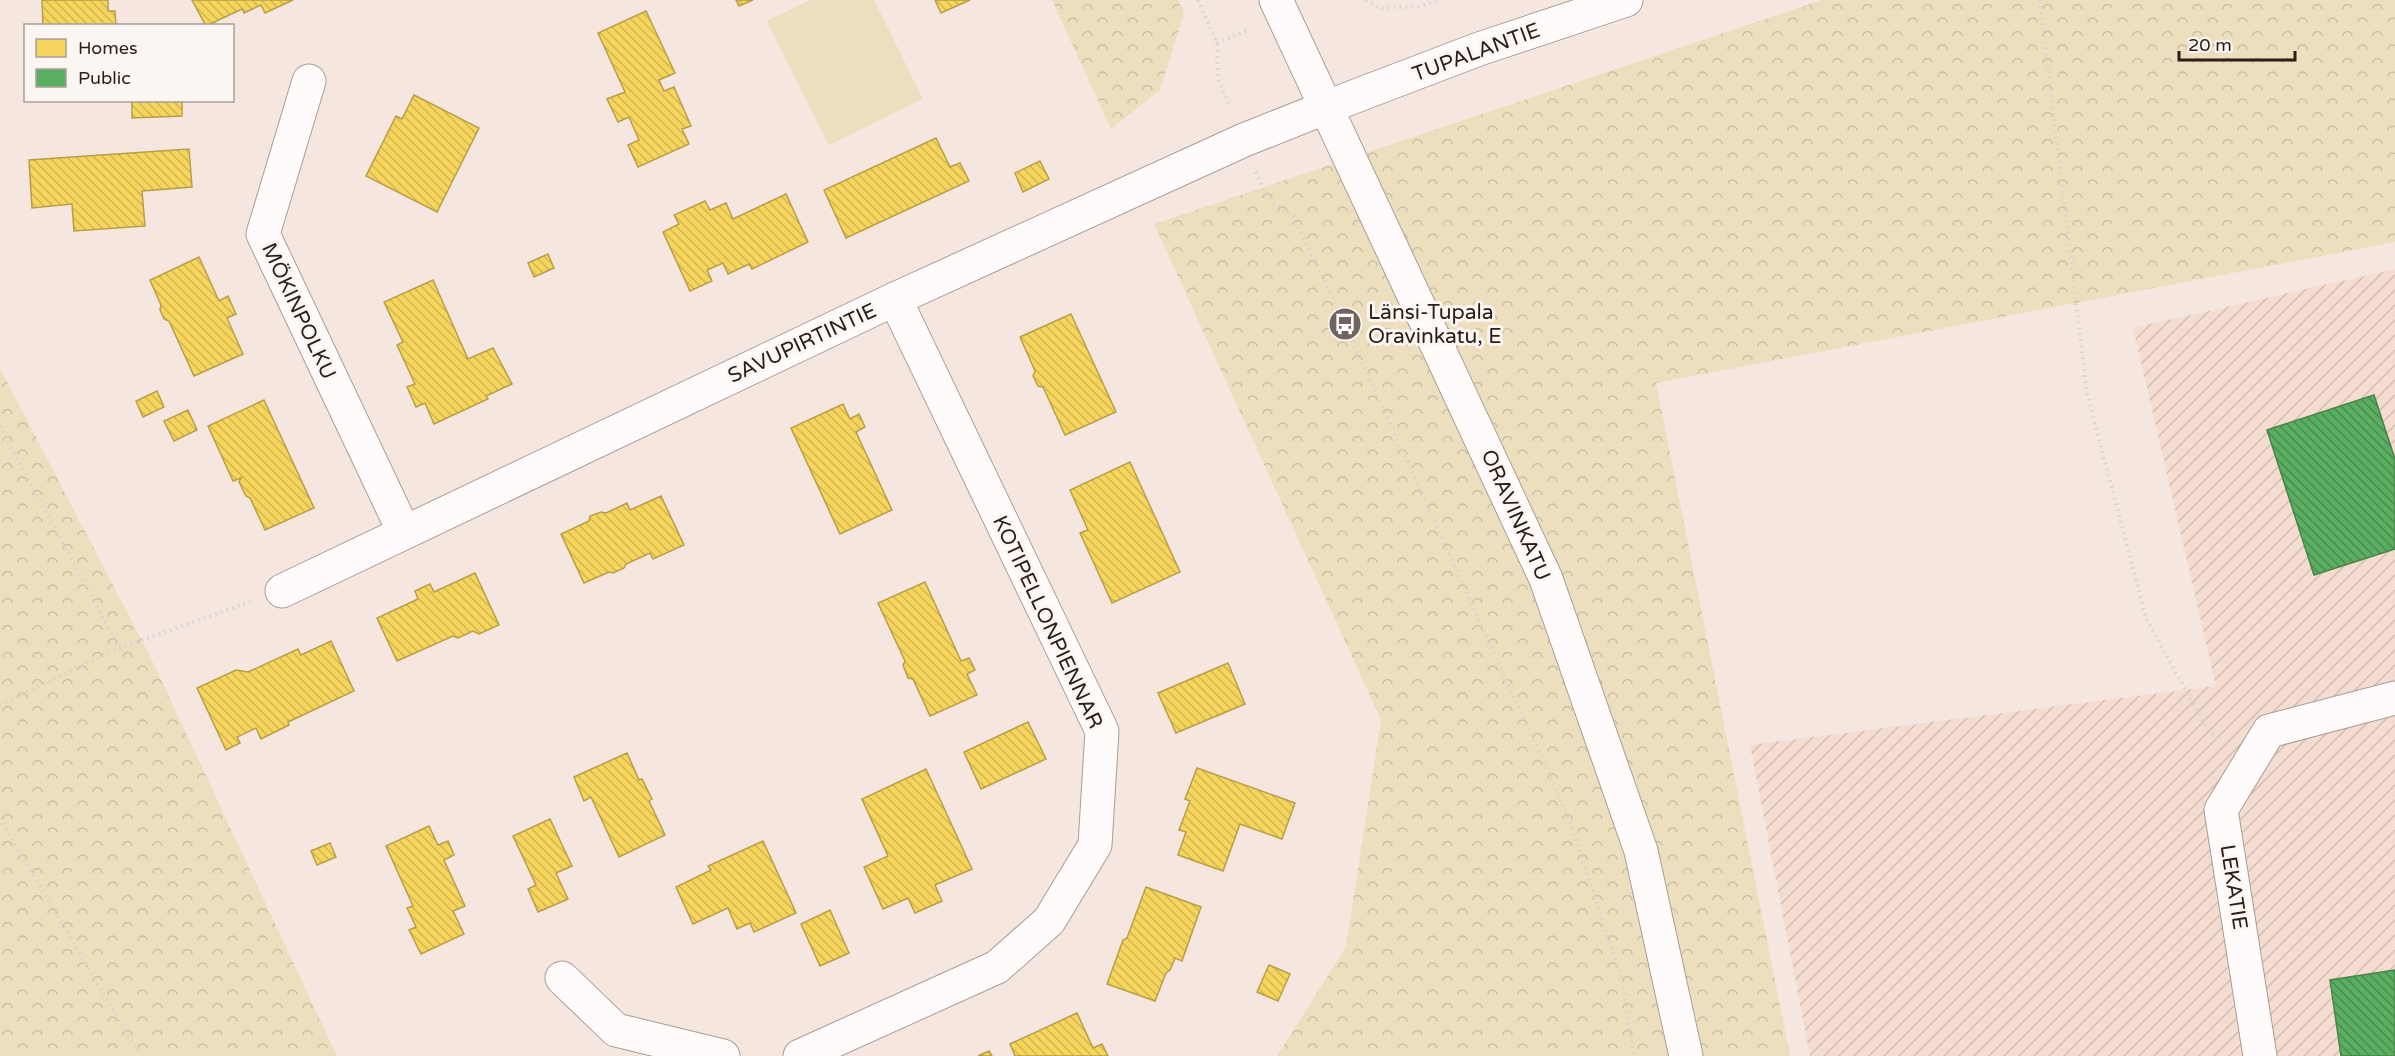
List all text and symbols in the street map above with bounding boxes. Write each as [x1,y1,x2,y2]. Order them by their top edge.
street label: TUPALANTIE [1409,18,1543,87]
legend [24,24,234,102]
scale bar [2179,24,2294,62]
text: 20 m [2188,34,2232,56]
text: Homes [78,37,138,59]
text: Public [78,67,131,89]
street label: MÖKINPOLKU [256,239,341,383]
street label: SAVUPIRTINTIE [724,298,880,389]
place label: Länsi-Tupala Oravinkatu, E [1368,300,1502,349]
bus stop icon: Länsi-Tupala Oravinkatu, E [1327,306,1363,342]
street label: ORAVINKATU [1475,446,1556,585]
street label: KOTIPELLONPIENNAR [987,512,1108,733]
street label: LEKATIE [2214,843,2253,931]

